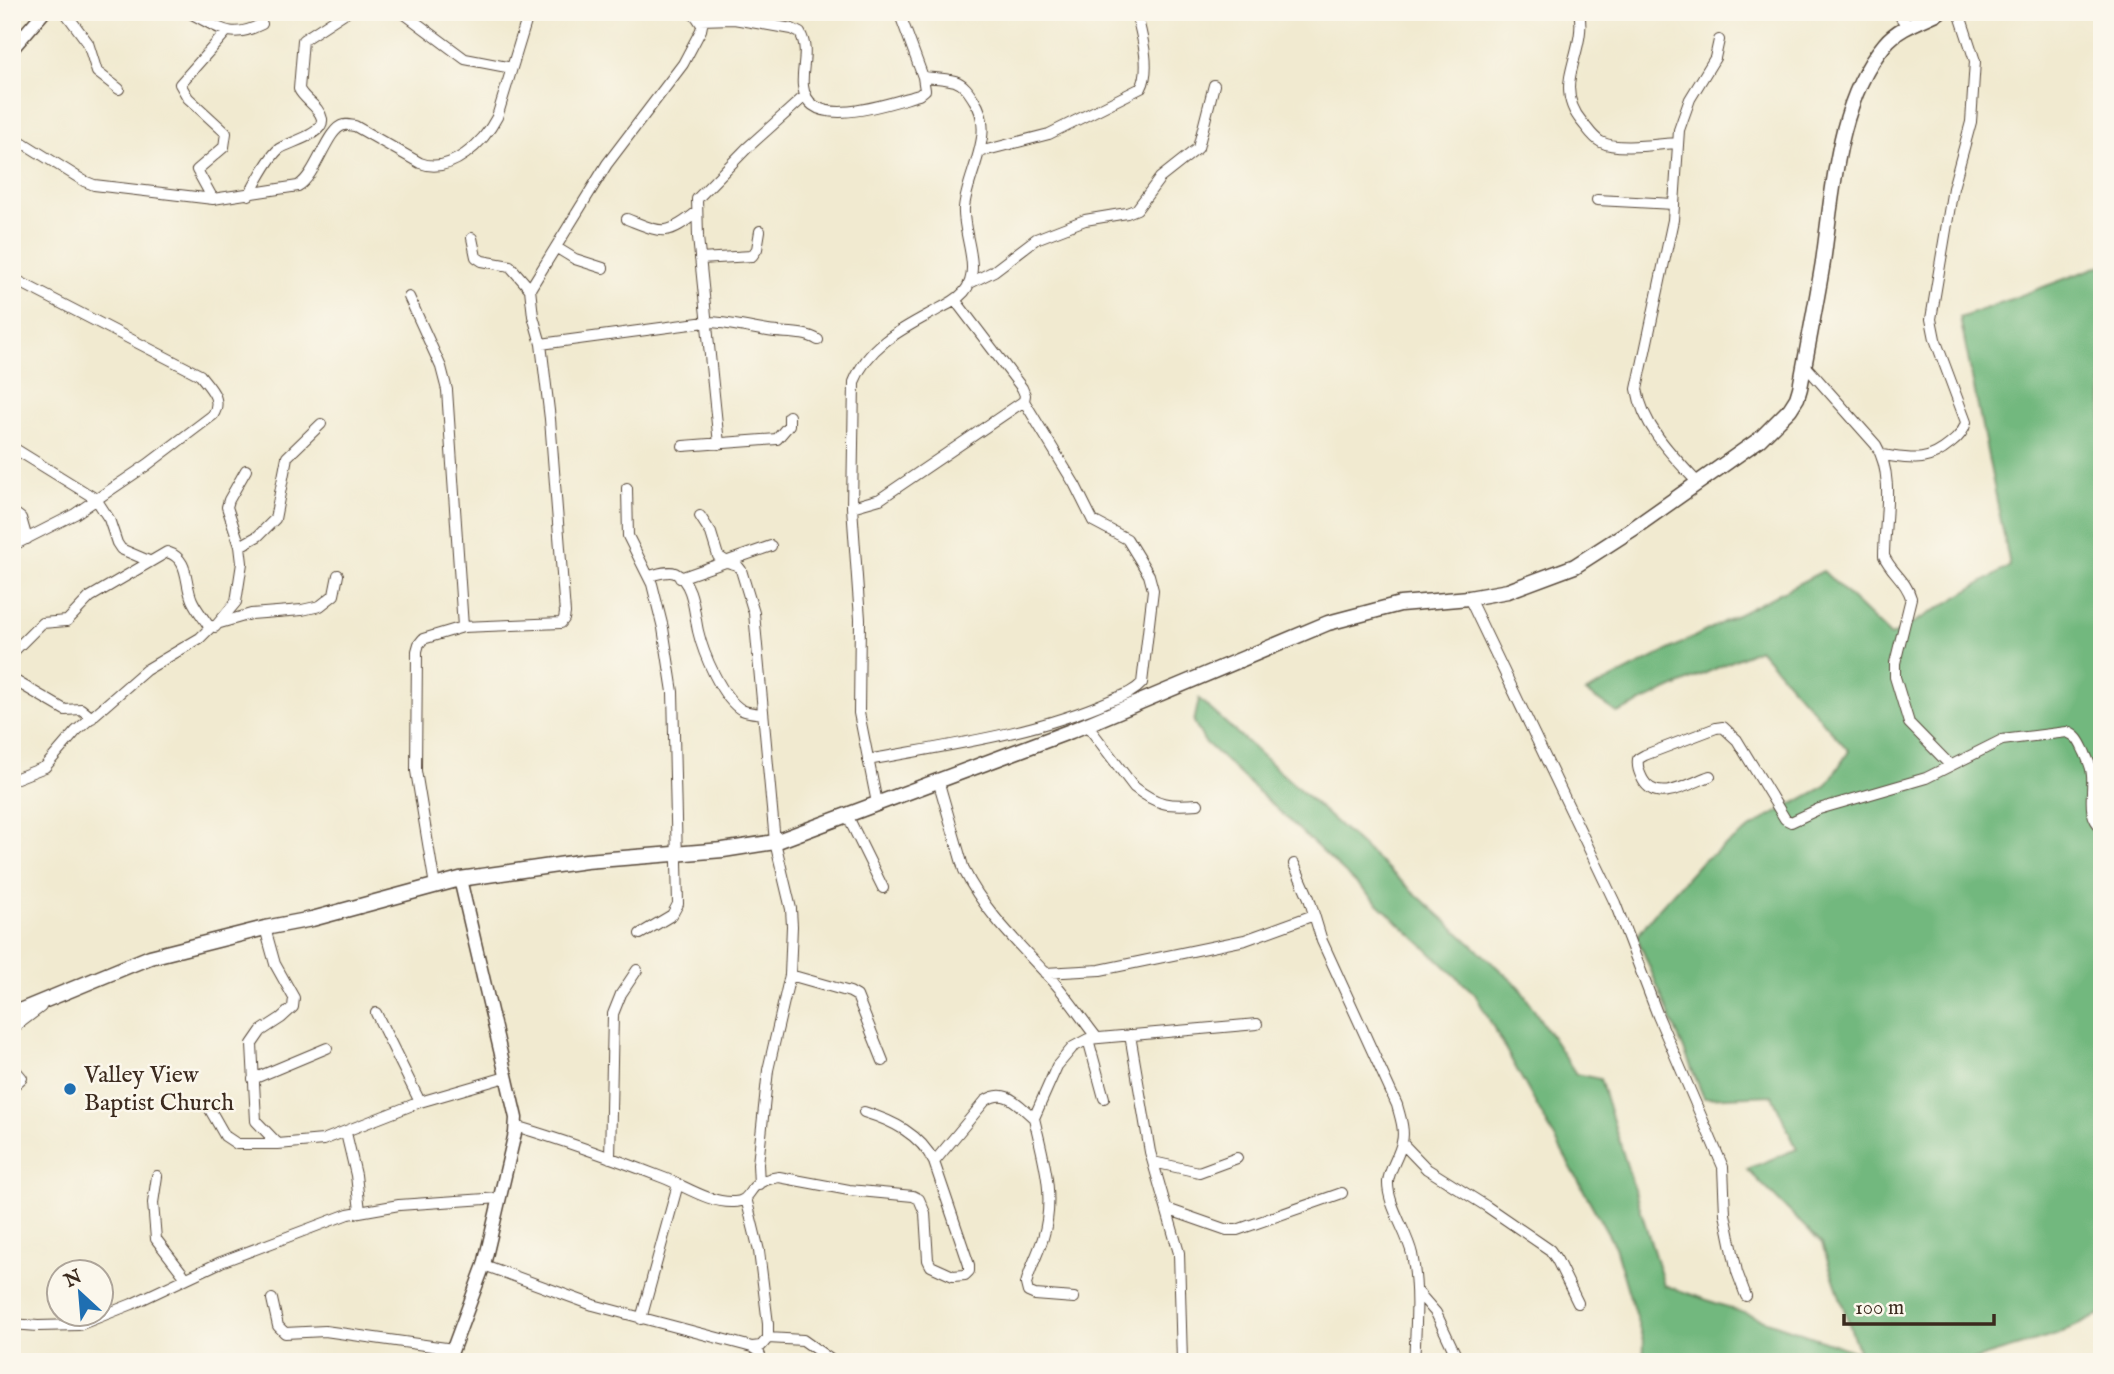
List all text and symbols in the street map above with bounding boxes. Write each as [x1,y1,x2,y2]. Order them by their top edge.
place label: Valley View Baptist Church [83,1060,234,1119]
marker: Valley View Baptist Church [62,1081,78,1097]
north arrow [46,1258,116,1328]
text: N [60,1265,87,1294]
scale bar [1844,1283,1995,1327]
text: 100 m [1855,1295,1904,1322]

